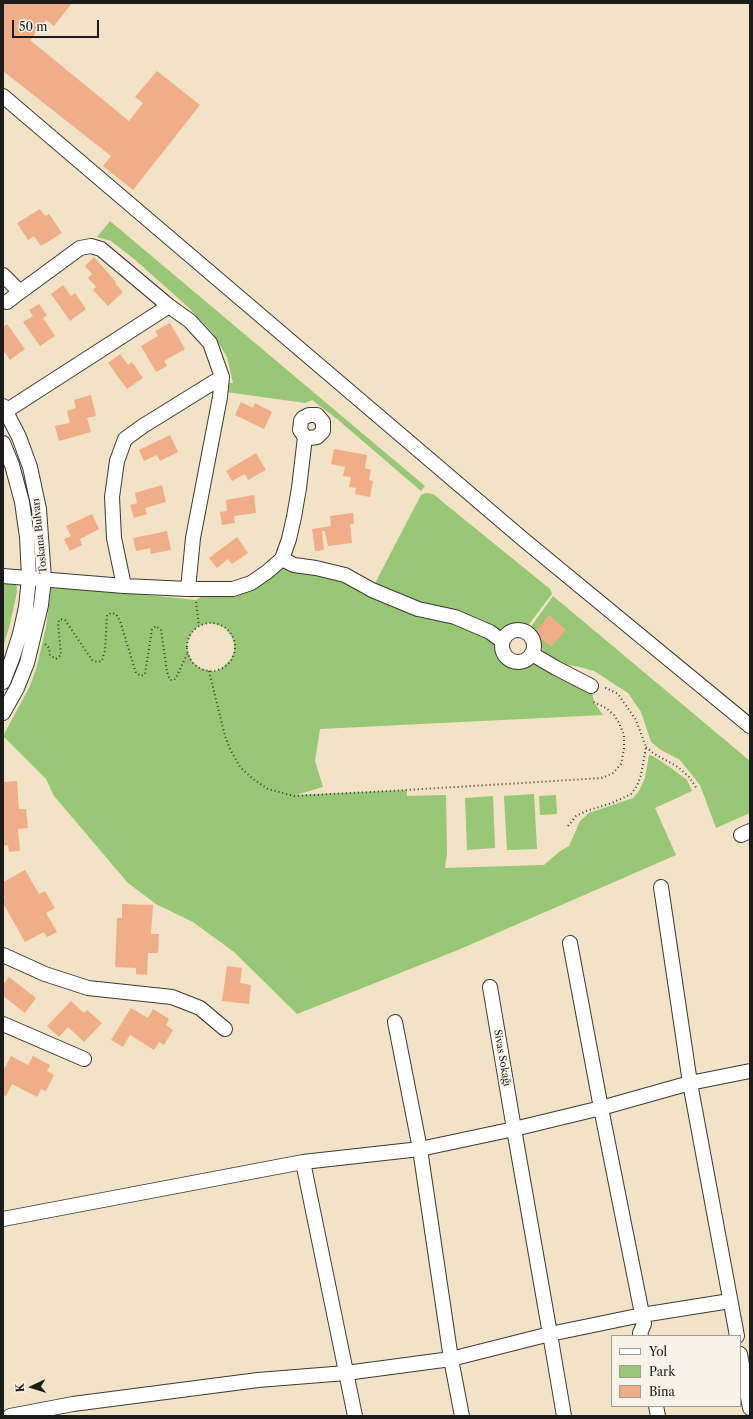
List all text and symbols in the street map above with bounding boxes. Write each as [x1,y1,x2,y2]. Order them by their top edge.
scale bar [14,12,101,38]
text: 50 m [19,19,48,34]
street label: Toskana Bulvarı [30,498,50,574]
street label: Sivas Sokağı [491,1029,513,1087]
legend [611,1335,741,1407]
text: Yol [649,1344,667,1359]
text: Park [649,1364,675,1379]
north arrow [12,1367,52,1407]
text: K [13,1383,27,1393]
text: Bina [649,1384,675,1399]

